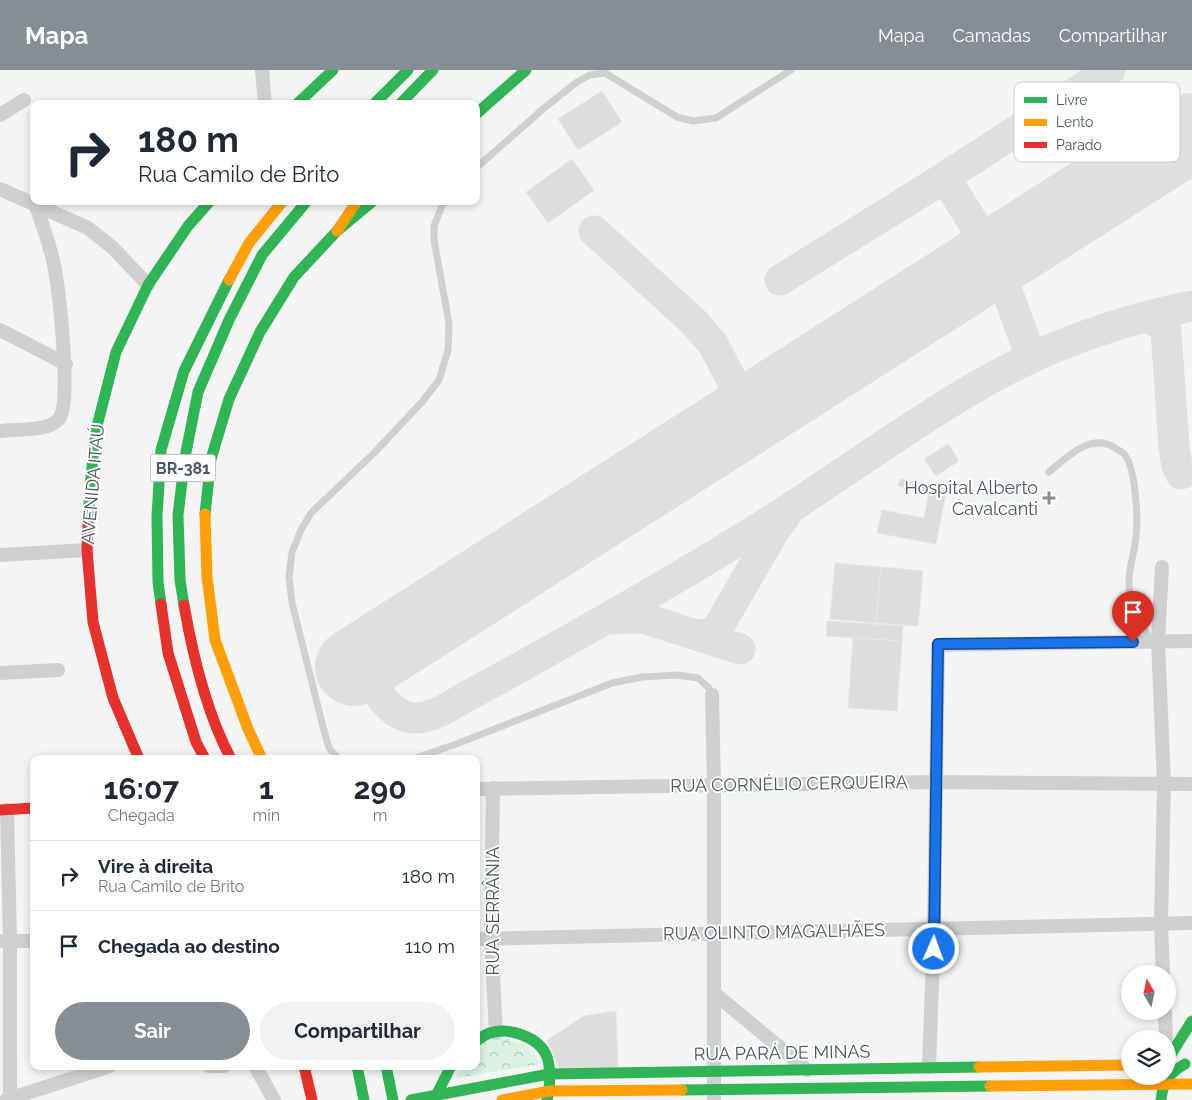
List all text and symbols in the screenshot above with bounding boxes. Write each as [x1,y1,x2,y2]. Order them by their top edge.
text: Mapa [25,21,88,50]
text: Mapa [878,25,924,46]
text: Camadas [952,25,1031,46]
text: Compartilhar [1059,25,1167,46]
legend [1014,82,1180,162]
text: Livre [1056,92,1088,108]
text: Lento [1056,114,1093,130]
text: 180 m [138,119,239,160]
icon: right [55,120,120,185]
text: Parado [1056,137,1102,153]
text: Rua Camilo de Brito [138,161,339,187]
street label: AVENIDA ITAÚ [76,423,108,545]
road number: BR-381 [150,454,216,482]
place label: Hospital Alberto Cavalcanti [905,477,1038,519]
marker: Hospital Alberto Cavalcanti [1042,491,1056,505]
pin [1112,591,1154,642]
icon: arrive [1119,598,1147,626]
street label: RUA CORNÉLIO CERQUEIRA [670,770,908,796]
text: 16:07 [103,771,179,806]
text: 1 [259,771,274,806]
text: 290 [354,771,407,806]
text: Chegada [108,806,175,825]
text: min [253,806,280,825]
text: m [373,806,387,825]
street label: RUA SERRÂNIA [481,846,503,976]
text: Vire à direita [98,855,213,877]
icon: right [55,862,83,890]
text: 180 m [402,865,455,887]
text: Rua Camilo de Brito [98,877,244,896]
street label: RUA OLINTO MAGALHÃES [663,919,885,944]
position arrow [907,922,959,974]
icon: arrive [55,932,83,960]
text: Chegada ao destino [98,935,280,957]
text: 110 m [405,935,455,957]
north arrow [1121,965,1176,1020]
map controls [1121,965,1176,1085]
button: Sair [55,1002,250,1060]
button: Compartilhar [260,1002,455,1060]
button: layers [1121,1030,1176,1085]
street label: RUA PARÁ DE MINAS [693,1039,871,1065]

